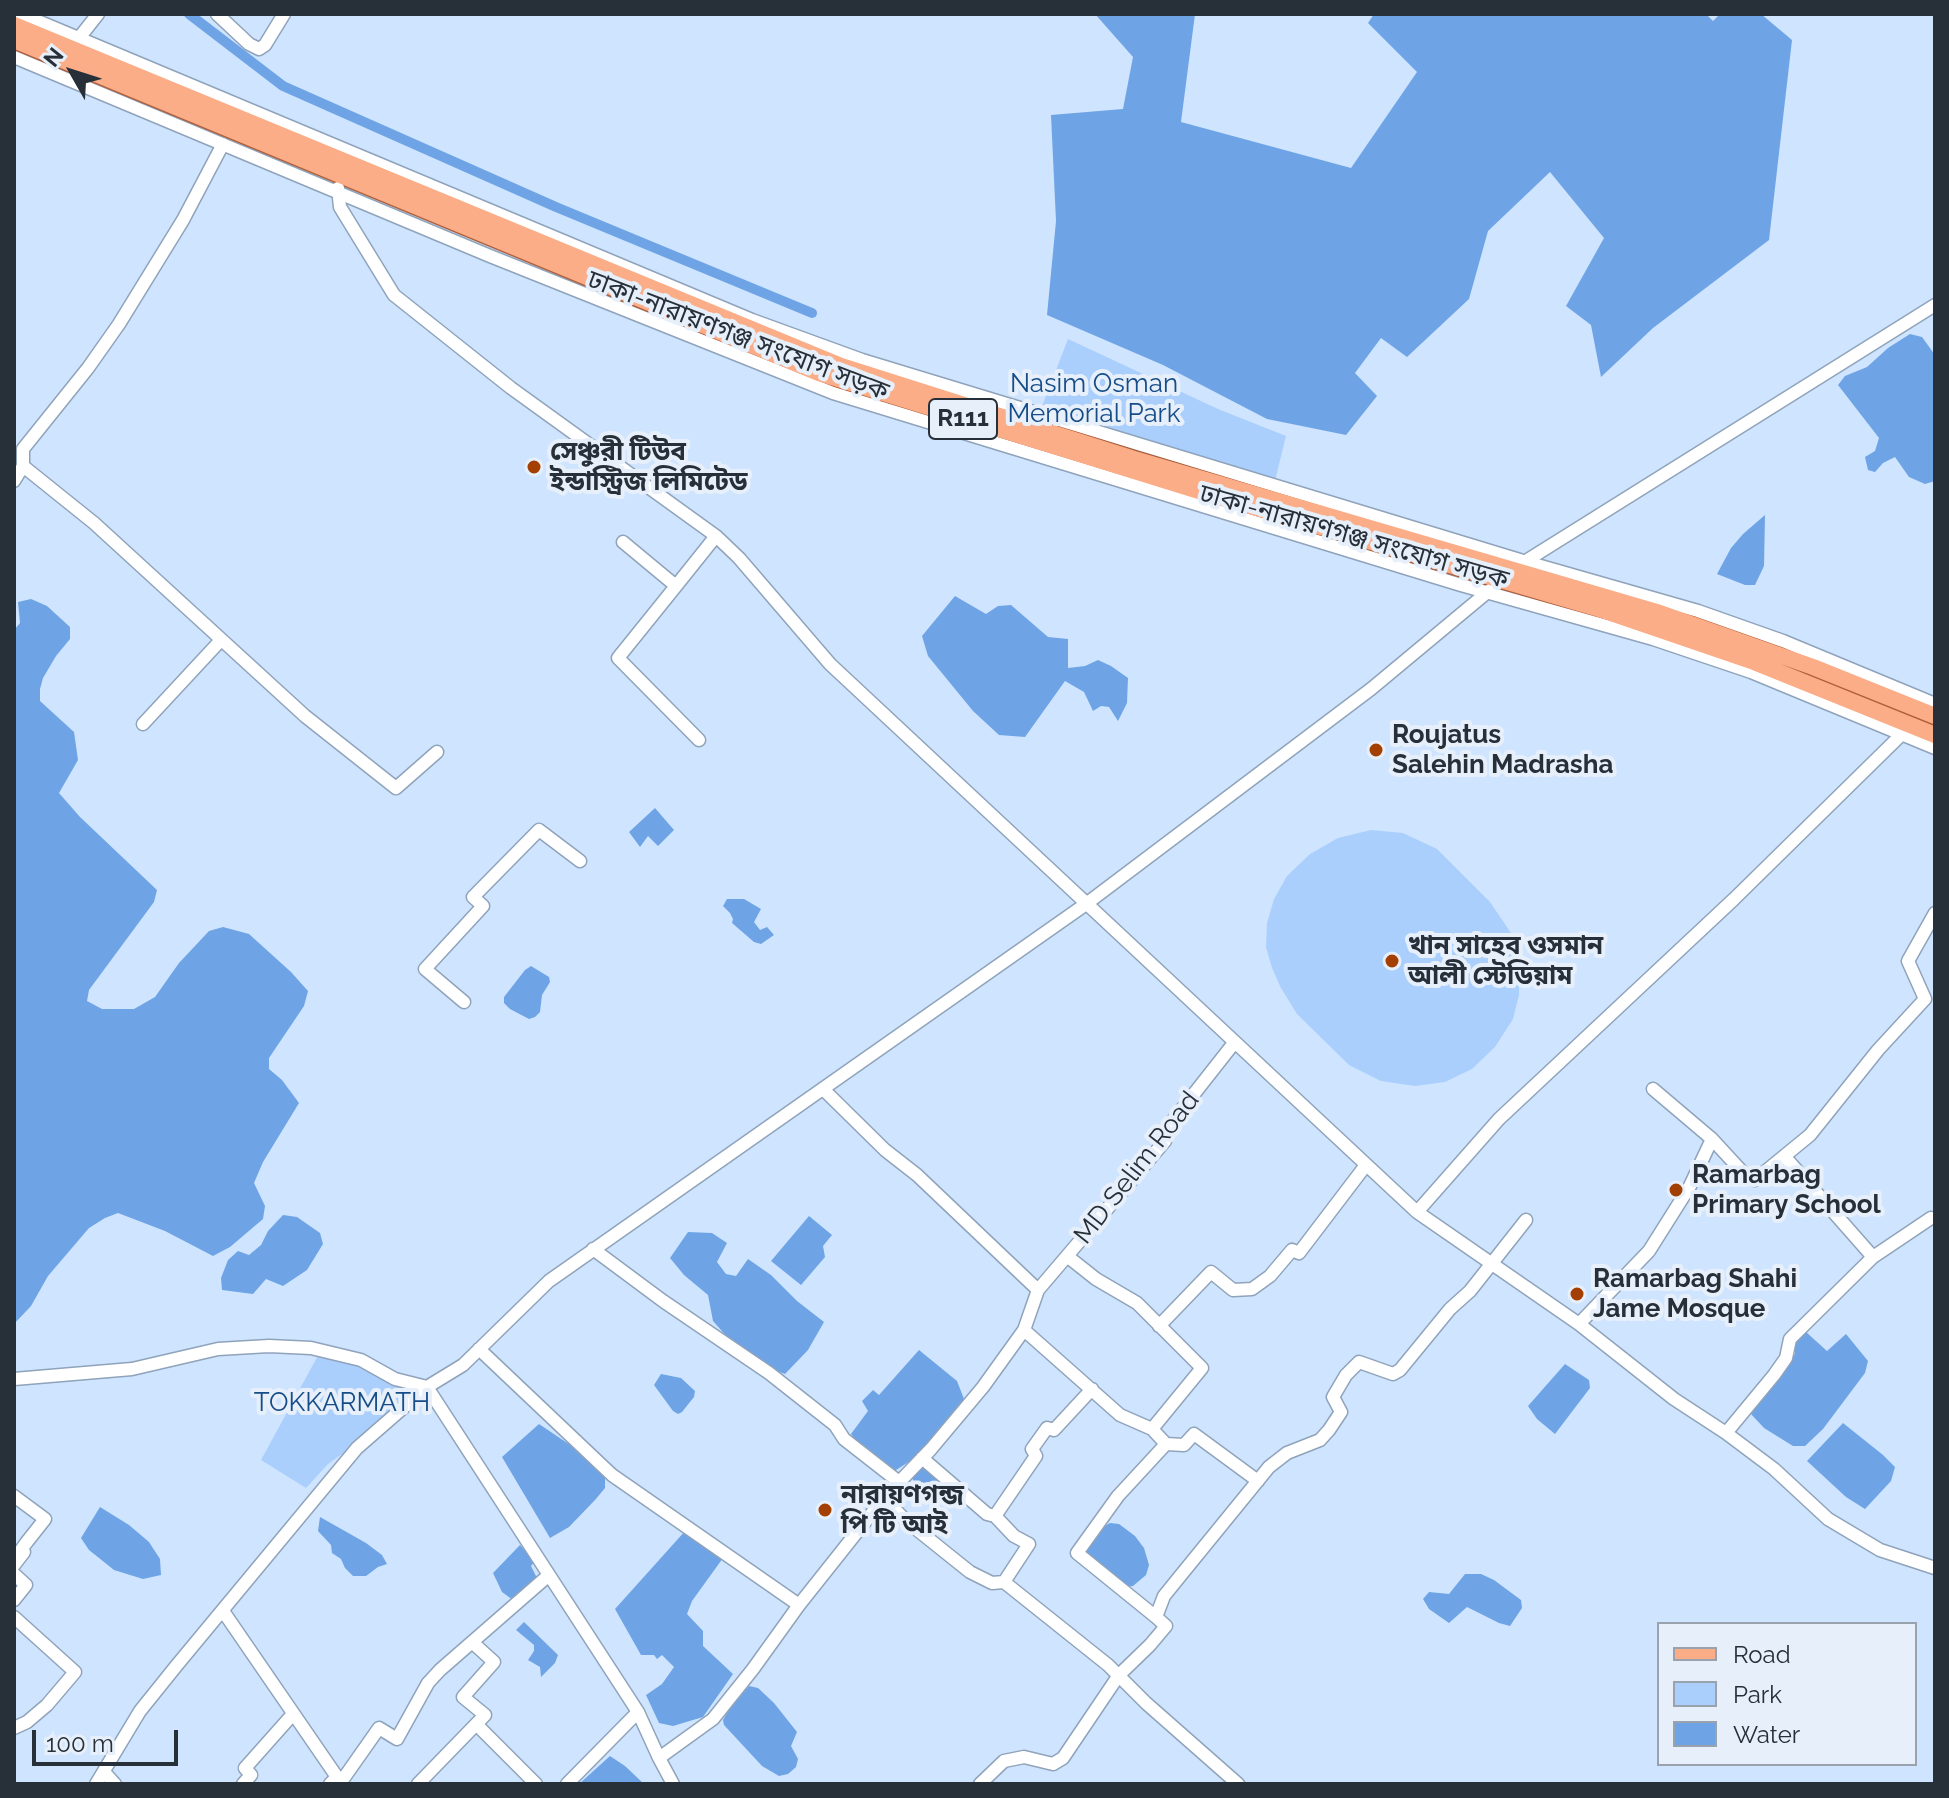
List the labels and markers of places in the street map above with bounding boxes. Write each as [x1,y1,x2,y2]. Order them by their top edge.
place label: সেঞ্চুরী টিউব ইন্ডাস্ট্রিজ লিমিটেড [550,436,747,498]
marker: সেঞ্চুরী টিউব ইন্ডাস্ট্রিজ লিমিটেড [525,458,543,476]
place label: Roujatus Salehin Madrasha [1392,719,1613,780]
marker: Roujatus Salehin Madrasha [1367,741,1385,759]
place label: খান সাহেব ওসমান আলী স্টেডিয়াম [1408,930,1603,992]
marker: খান সাহেব ওসমান আলী স্টেডিয়াম [1383,952,1401,970]
place label: Ramarbag Primary School [1692,1159,1881,1220]
marker: Ramarbag Primary School [1667,1181,1685,1199]
place label: Ramarbag Shahi Jame Mosque [1593,1263,1797,1324]
marker: Ramarbag Shahi Jame Mosque [1568,1285,1586,1303]
place label: নারায়ণগন্জ পি টি আই [841,1479,964,1540]
marker: নারায়ণগন্জ পি টি আই [816,1501,834,1519]

